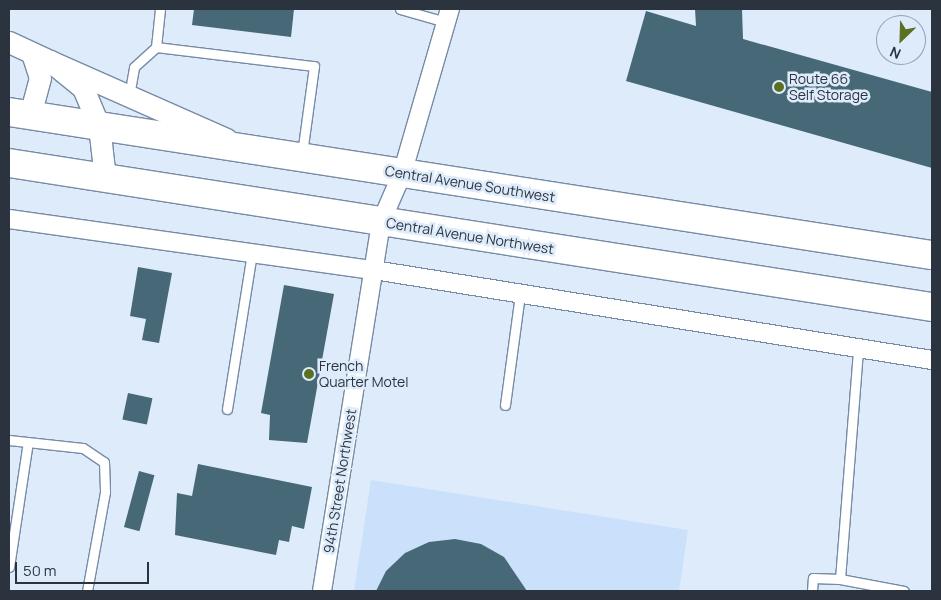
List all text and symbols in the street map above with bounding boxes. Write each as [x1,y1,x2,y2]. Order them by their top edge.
north arrow [876,15,926,65]
text: N [887,43,904,64]
place label: Route 66 Self Storage [789,71,868,104]
marker: Route 66 Self Storage [773,81,785,93]
street label: Central Avenue Southwest [384,162,556,206]
street label: Central Avenue Northwest [385,214,555,258]
place label: French Quarter Motel [319,358,408,391]
marker: French Quarter Motel [303,368,315,380]
street label: 94th Street Northwest [320,408,360,554]
scale bar [18,552,151,584]
text: 50 m [23,560,57,581]

